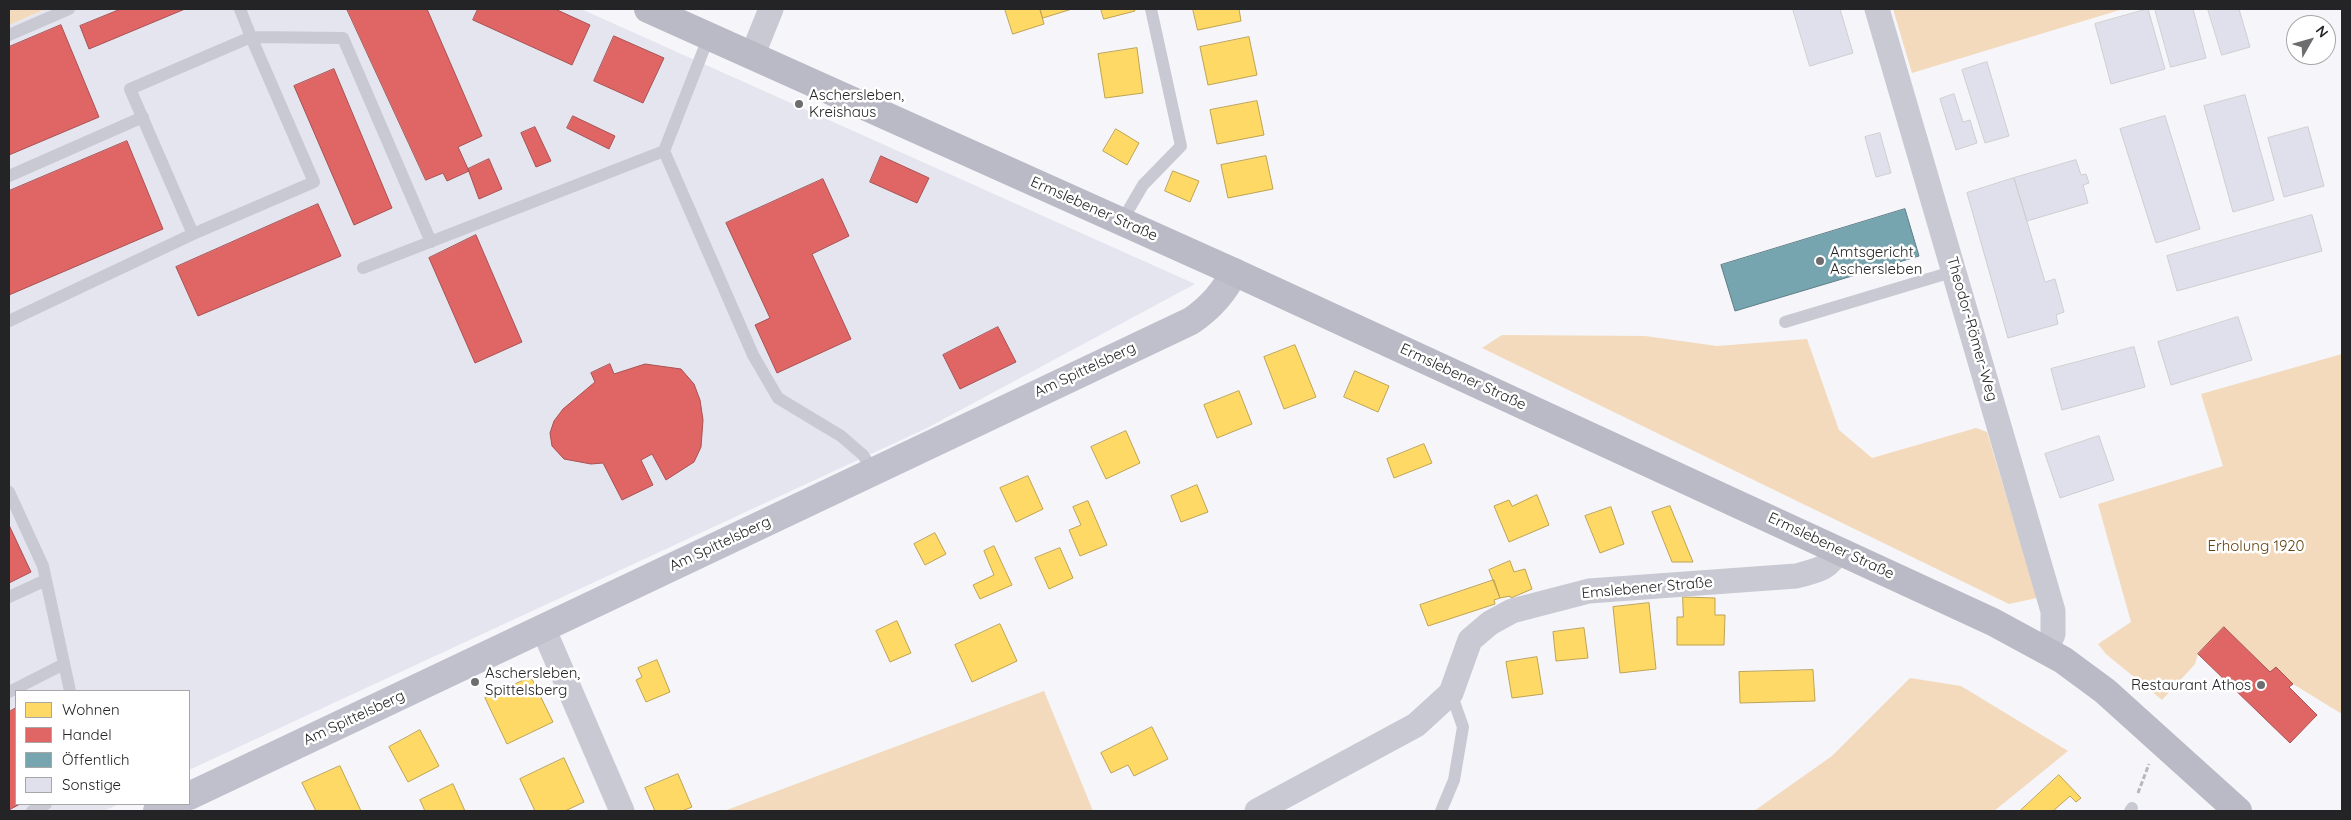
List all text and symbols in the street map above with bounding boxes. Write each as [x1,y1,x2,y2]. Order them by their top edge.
north arrow [2286,15,2336,65]
text: N [2312,22,2332,41]
place label: Aschersleben, Kreishaus [809,86,904,121]
marker: Aschersleben, Kreishaus [793,98,805,110]
street label: Ermslebener Straße [1028,173,1160,245]
place label: Amtsgericht Aschersleben [1830,243,1922,278]
marker: Amtsgericht Aschersleben [1814,255,1826,267]
street label: Theodor-Römer-Weg [1943,255,2001,403]
street label: Am Spittelsberg [1031,339,1139,401]
street label: Ermslebener Straße [1397,340,1529,414]
street label: Ermslebener Straße [1765,509,1897,583]
street label: Am Spittelsberg [666,513,774,575]
park label: Erholung 1920 [2207,537,2305,555]
street label: Emslebener Straße [1581,573,1713,603]
place label: Aschersleben, Spittelsberg [485,664,580,699]
marker: Aschersleben, Spittelsberg [469,676,481,688]
place label: Restaurant Athos [2131,676,2251,694]
marker: Restaurant Athos [2255,679,2267,691]
street label: Am Spittelsberg [300,687,408,749]
legend [15,690,190,805]
text: Wohnen [62,700,120,719]
text: Handel [62,725,112,744]
text: Öffentlich [62,750,129,769]
text: Sonstige [62,775,121,794]

